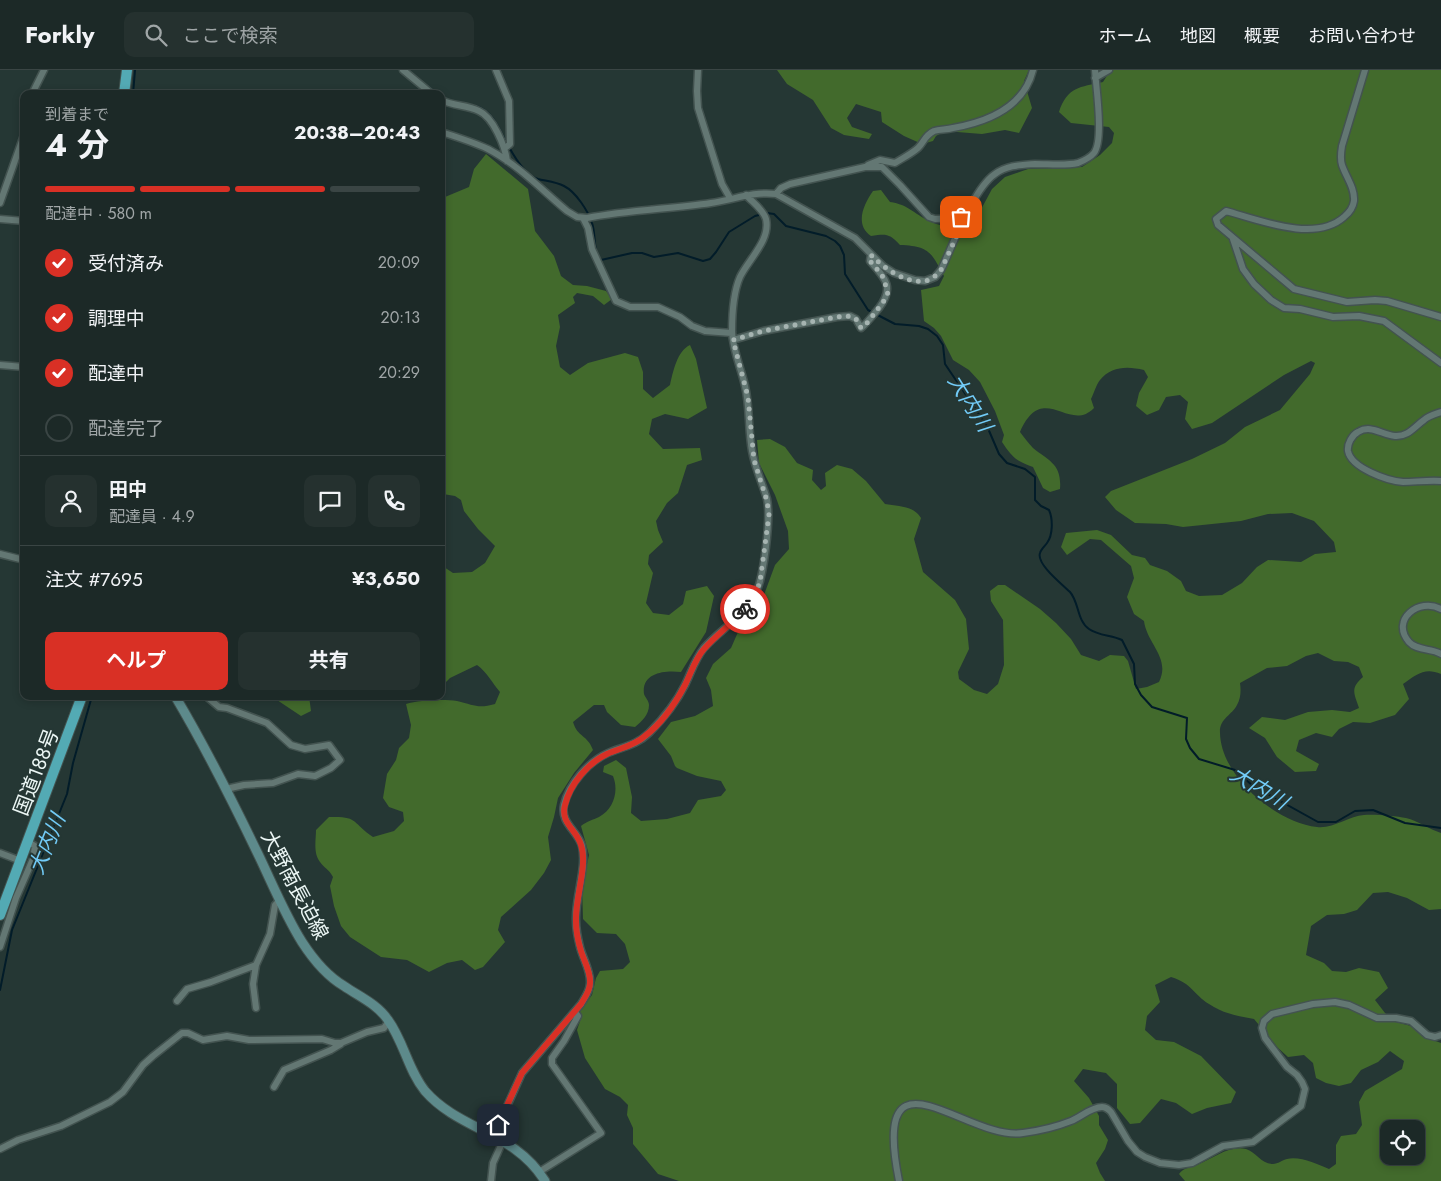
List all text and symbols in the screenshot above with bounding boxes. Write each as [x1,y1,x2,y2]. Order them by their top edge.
search box [124,12,474,57]
text: Forkly [25,17,94,52]
icon: search [142,21,170,49]
text: ここで検索 [182,22,277,49]
text: ホーム [1099,23,1152,49]
text: 地図 [1180,23,1216,49]
text: 概要 [1244,23,1280,49]
text: お問い合わせ [1308,23,1416,49]
text: 到着まで [45,103,109,126]
text: 20:38–20:43 [294,119,420,146]
text: 4 分 [45,122,109,168]
pin [940,196,982,238]
text: 配達中 · 580 m [45,202,152,225]
icon: bag [947,203,975,231]
icon: check [45,249,73,277]
text: 受付済み [88,250,164,277]
text: 20:09 [378,251,420,274]
icon: check [45,304,73,332]
text: 調理中 [88,305,145,332]
text: 20:13 [381,306,420,329]
icon: check [45,359,73,387]
text: 配達中 [88,360,145,387]
text: 20:29 [378,361,420,384]
water label: 大内川 [941,368,1000,439]
text: 配達完了 [88,415,164,442]
button: person [45,475,97,527]
button: chat [304,475,356,527]
button: phone [368,475,420,527]
text: 田中 [109,476,147,503]
text: 配達員 · 4.9 [109,505,195,528]
text: ¥3,650 [352,565,420,592]
text: 注文 #7695 [45,566,143,593]
courier [720,584,770,634]
icon: bike [731,595,759,623]
button: ヘルプ [45,632,228,690]
button: 共有 [238,632,420,690]
street label: 国道188号 [7,725,66,820]
water label: 大内川 [1224,759,1295,818]
water label: 大内川 [21,807,73,879]
street label: 大野南長迫線 [254,825,336,945]
pin [477,1104,519,1146]
icon: home [484,1111,512,1139]
map controls [1380,1120,1425,1165]
button: locate [1380,1120,1425,1165]

